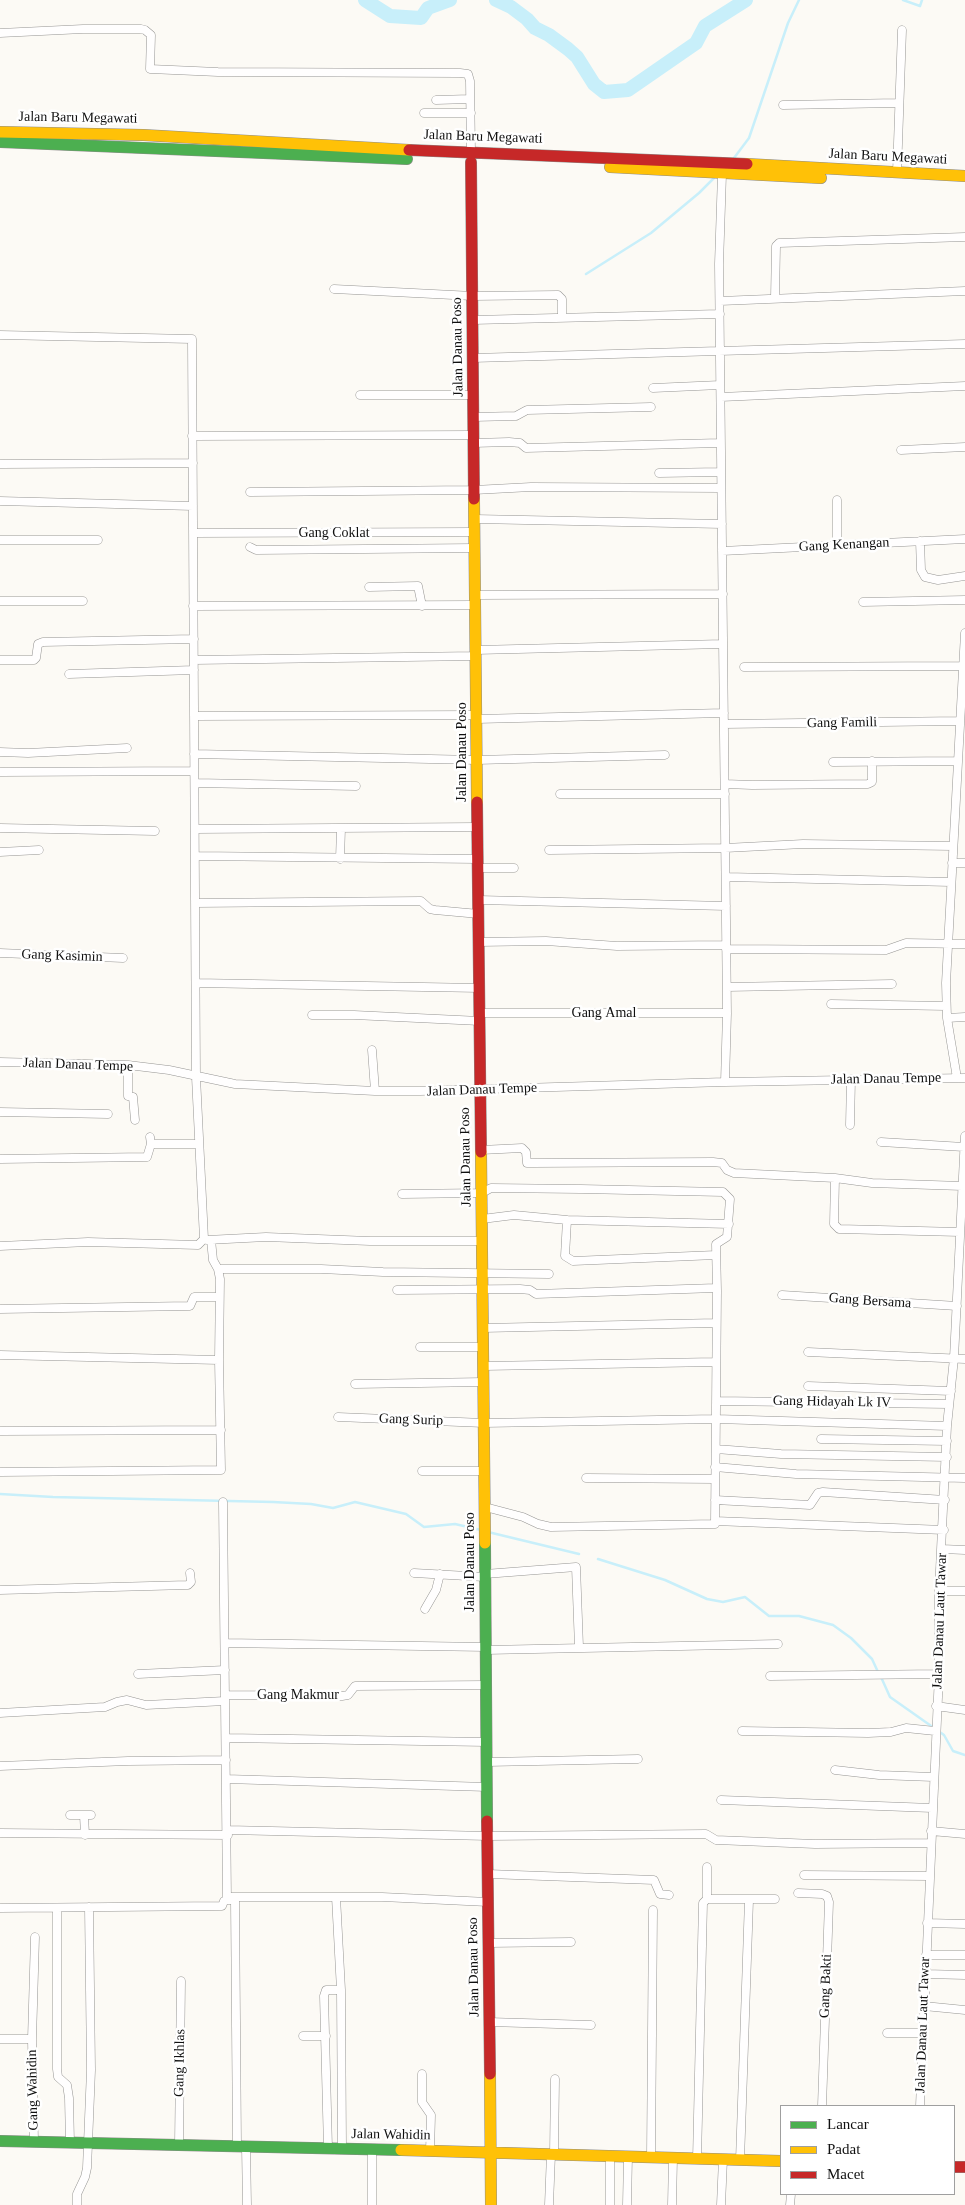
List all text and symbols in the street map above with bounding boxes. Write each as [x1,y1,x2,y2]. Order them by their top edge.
street label: Jalan Baru Megawati [18,109,138,127]
street label: Jalan Baru Megawati [423,127,543,147]
street label: Jalan Baru Megawati [828,145,948,169]
street label: Jalan Danau Poso [449,297,467,397]
street label: Gang Coklat [298,525,370,541]
street label: Gang Kenangan [798,534,890,556]
street label: Jalan Danau Poso [454,702,470,802]
street label: Gang Famili [807,714,877,732]
street label: Gang Kasimin [21,946,103,966]
street label: Gang Amal [572,1005,636,1021]
street label: Jalan Danau Tempe [23,1055,133,1075]
street label: Jalan Danau Tempe [831,1070,941,1088]
street label: Jalan Danau Tempe [427,1080,537,1100]
street label: Jalan Danau Poso [457,1107,475,1207]
street label: Gang Bersama [828,1290,912,1312]
street label: Gang Hidayah Lk IV [773,1393,891,1411]
street label: Gang Surip [379,1410,443,1430]
street label: Jalan Danau Poso [462,1512,478,1612]
street label: Jalan Danau Laut Tawar [929,1553,951,1689]
street label: Gang Makmur [257,1687,339,1703]
street label: Jalan Danau Poso [465,1917,483,2017]
street label: Gang Bakti [816,1954,836,2018]
street label: Jalan Danau Laut Tawar [912,1957,934,2093]
street label: Gang Ikhlas [171,2029,189,2097]
street label: Gang Wahidin [24,2049,42,2131]
legend [780,2105,955,2195]
text: Lancar [827,2116,869,2132]
street label: Jalan Wahidin [351,2126,431,2144]
text: Padat [827,2141,860,2157]
text: Macet [827,2166,864,2182]

